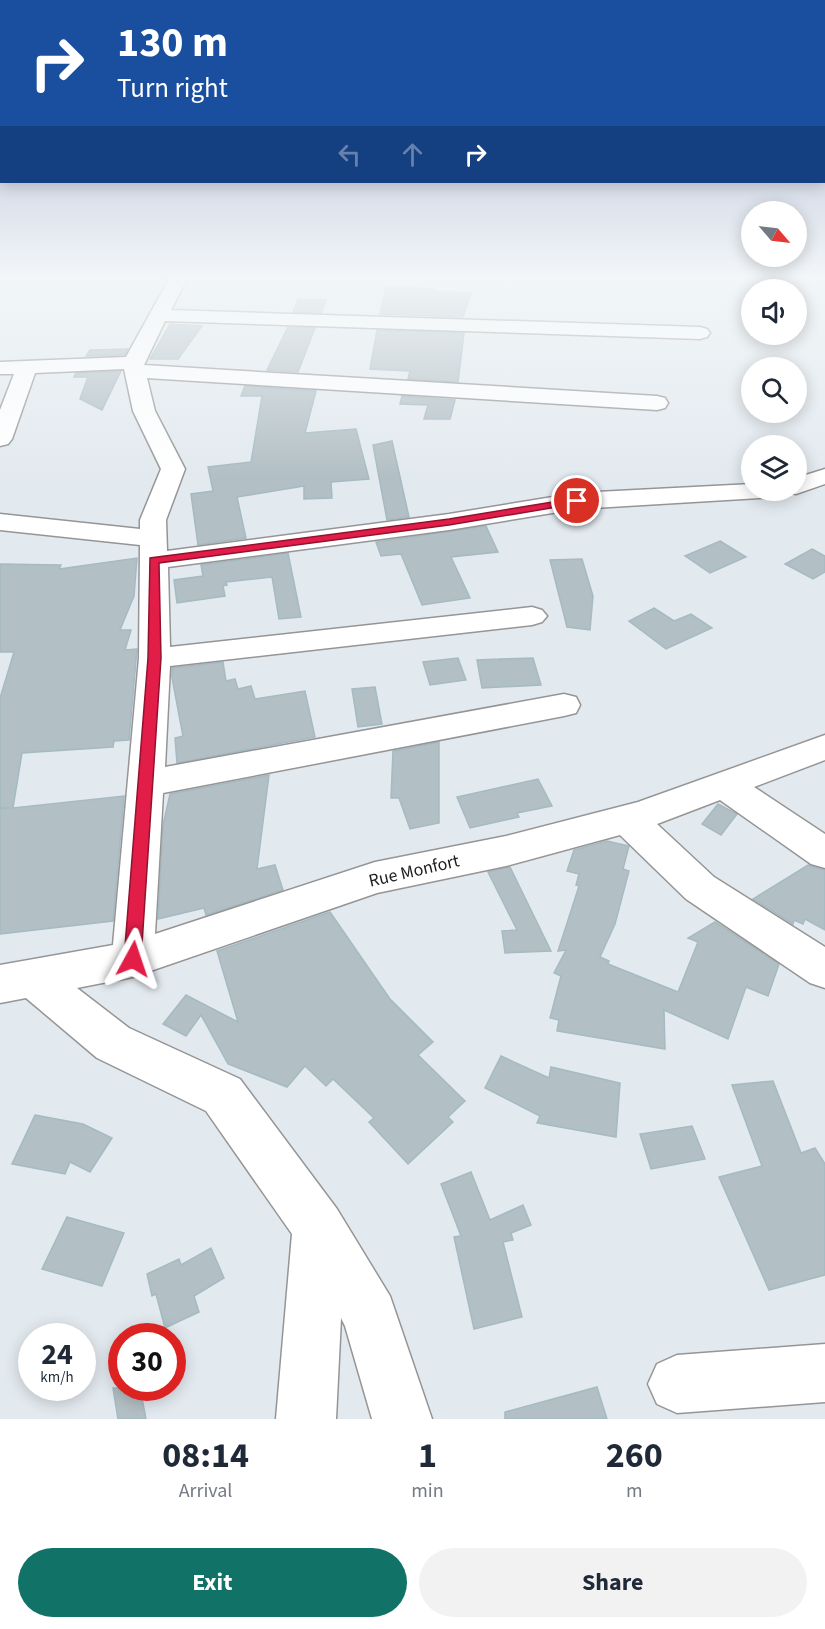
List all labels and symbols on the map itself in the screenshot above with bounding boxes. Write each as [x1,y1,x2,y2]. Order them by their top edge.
north arrow [741,201,807,267]
pin [551,475,602,526]
street label: Rue Monfort [366,848,462,894]
position arrow [101,927,165,991]
speed limit sign: 30 [108,1323,186,1401]

